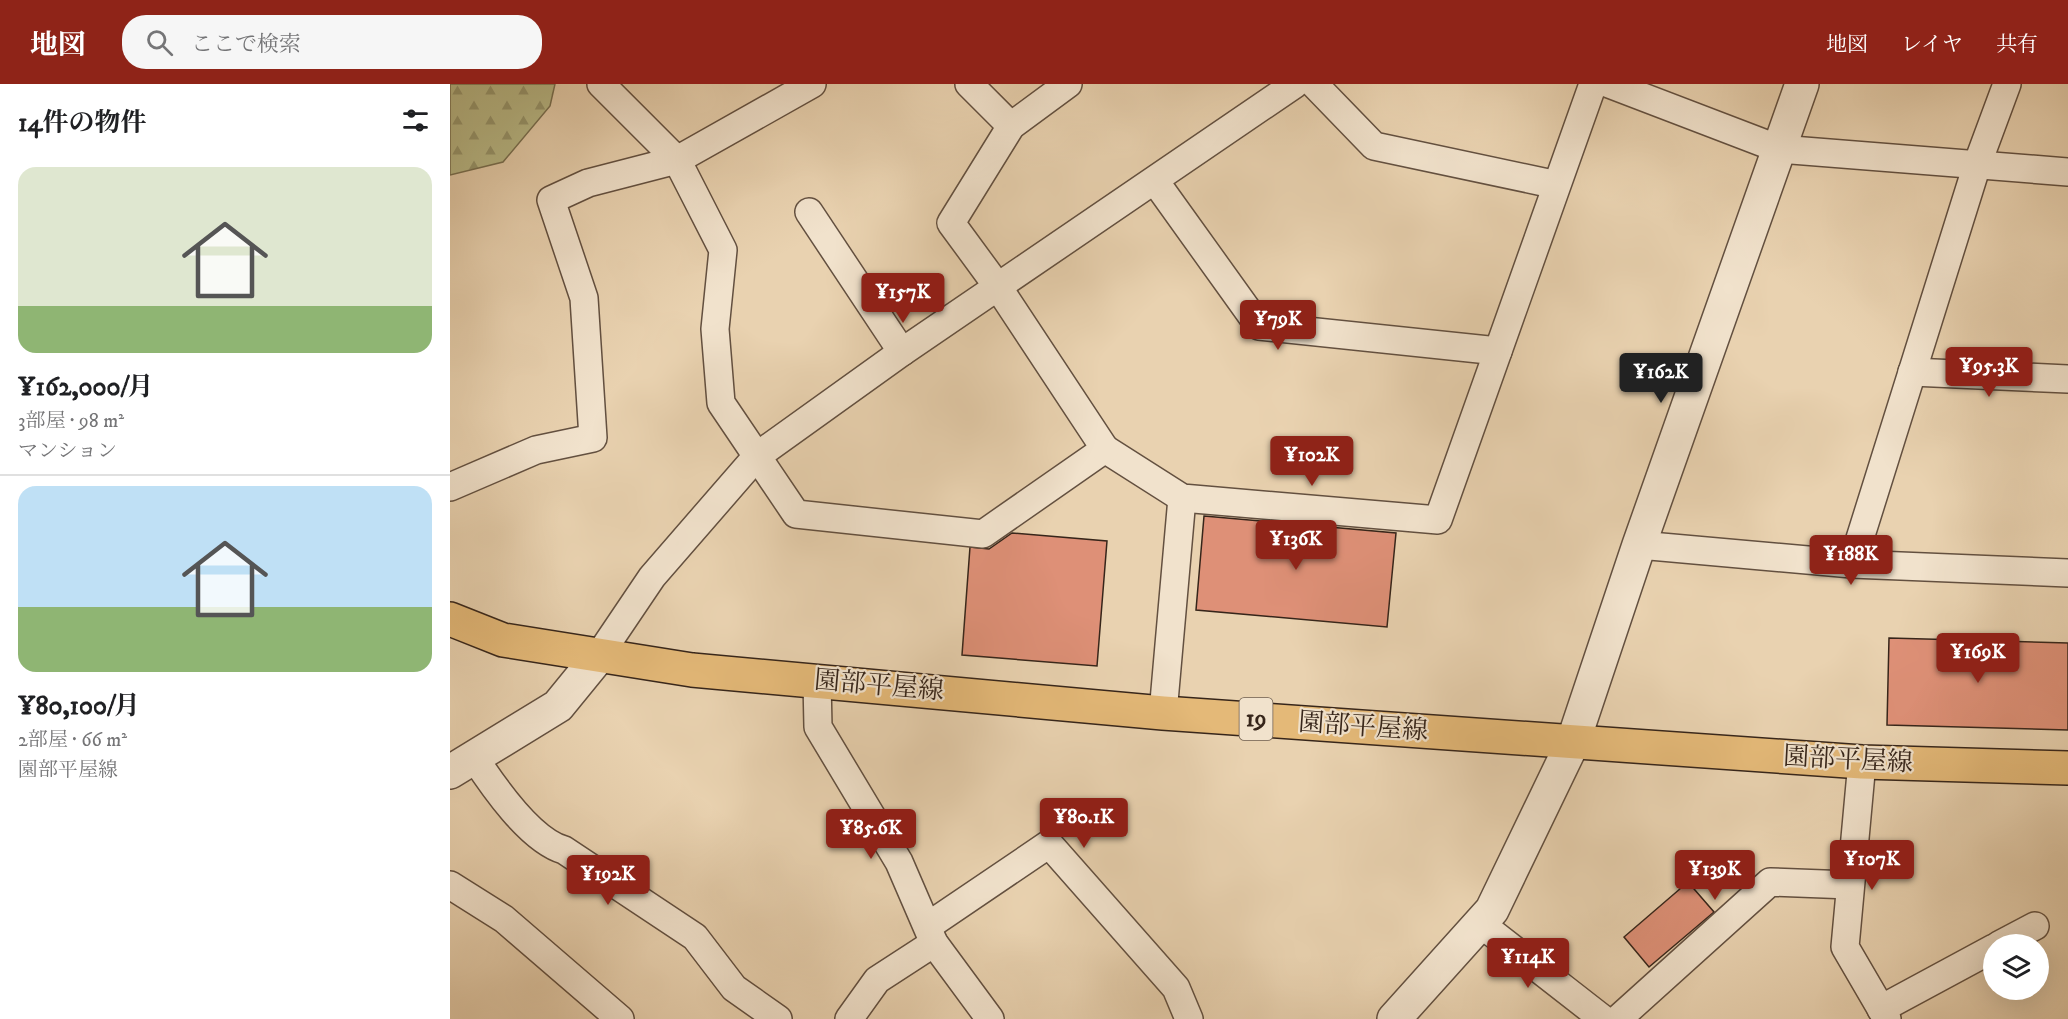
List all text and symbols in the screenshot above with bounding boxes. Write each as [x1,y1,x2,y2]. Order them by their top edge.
search box [122,15,542,69]
icon: search [143,26,176,59]
text: 地図 [30,28,86,63]
text: ここで検索 [191,31,301,58]
text: 地図 [1826,32,1868,58]
text: レイヤ [1901,32,1963,58]
text: 共有 [1996,32,2038,58]
icon: filters [399,104,432,137]
text: 14件の物件 [18,107,147,140]
icon: home [171,206,279,314]
pin: ¥157K [861,273,945,324]
text: ¥157K [875,280,931,305]
pin: ¥79K [1242,300,1314,351]
text: ¥79K [1254,307,1302,332]
pin: ¥95.3K [1940,347,2038,398]
pin: ¥162K [1619,353,1703,404]
text: ¥95.3K [1960,354,2018,379]
text: ¥162K [1634,360,1688,385]
text: ¥162,000/月 [18,371,154,404]
text: 3部屋 · 98 m² [18,409,124,434]
pin: ¥102K [1270,436,1354,487]
text: マンション [18,439,117,464]
text: ¥102K [1284,443,1340,468]
pin: ¥136K [1254,520,1338,571]
icon: home [171,525,279,633]
text: ¥136K [1270,527,1322,552]
pin: ¥188K [1809,535,1893,586]
text: ¥188K [1824,542,1878,567]
pin: ¥169K [1936,633,2020,684]
text: ¥169K [1950,640,2006,665]
street label: 園部平屋線 [813,664,945,708]
text: ¥80,100/月 [18,690,140,723]
road number: 19 [1240,698,1272,740]
street label: 園部平屋線 [1297,706,1429,748]
text: 2部屋 · 66 m² [18,728,127,753]
street label: 園部平屋線 [1782,740,1914,780]
text: 園部平屋線 [18,758,118,783]
pin: ¥80.1K [1035,798,1133,849]
text: ¥80.1K [1054,805,1114,830]
pin: ¥85.6K [822,809,920,860]
text: ¥85.6K [840,816,902,841]
pin: ¥107K [1830,840,1914,891]
text: ¥107K [1844,847,1900,872]
pin: ¥139K [1673,850,1757,901]
pin: ¥192K [566,855,650,906]
text: ¥139K [1689,857,1741,882]
text: ¥192K [581,862,635,887]
map controls [1983,934,2049,1000]
button: layers [1983,934,2049,1000]
pin: ¥114K [1486,938,1570,989]
text: ¥114K [1501,945,1555,970]

